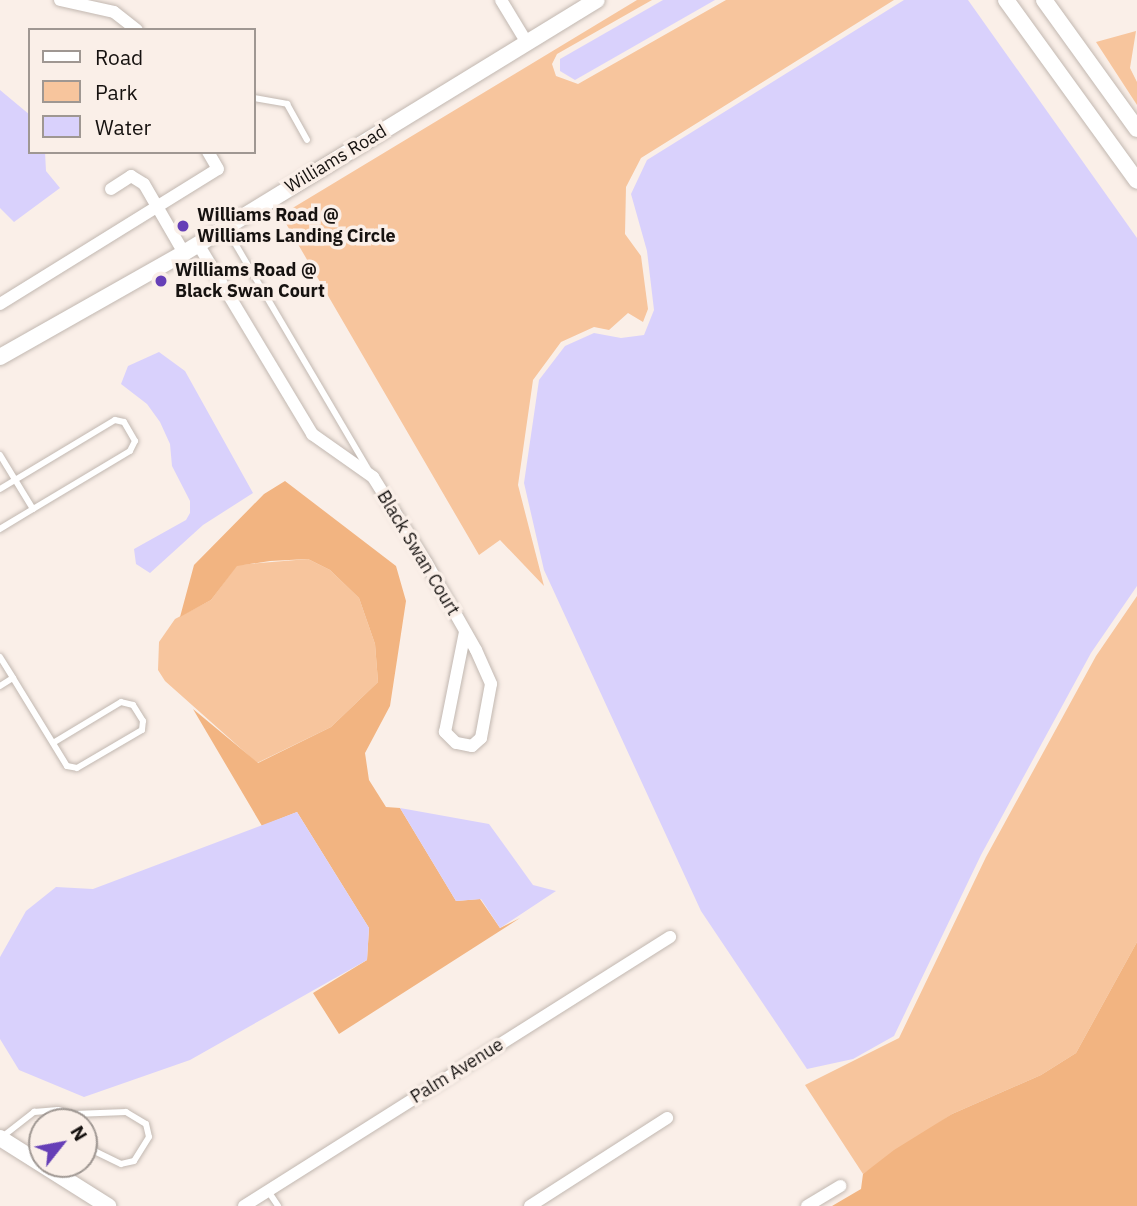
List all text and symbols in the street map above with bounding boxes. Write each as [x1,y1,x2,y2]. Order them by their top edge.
legend [28,28,256,154]
text: Road [95,43,143,71]
text: Park [95,78,138,106]
text: Water [95,113,151,141]
street label: Williams Road [281,120,391,198]
place label: Williams Road @ Williams Landing Circle [197,205,396,248]
marker: Williams Road @ Williams Landing Circle [175,218,191,234]
place label: Williams Road @ Black Swan Court [175,260,325,302]
marker: Williams Road @ Black Swan Court [153,273,169,289]
street label: Black Swan Court [372,487,464,619]
street label: Palm Avenue [407,1034,507,1108]
north arrow [28,1108,98,1178]
text: N [65,1121,93,1145]

